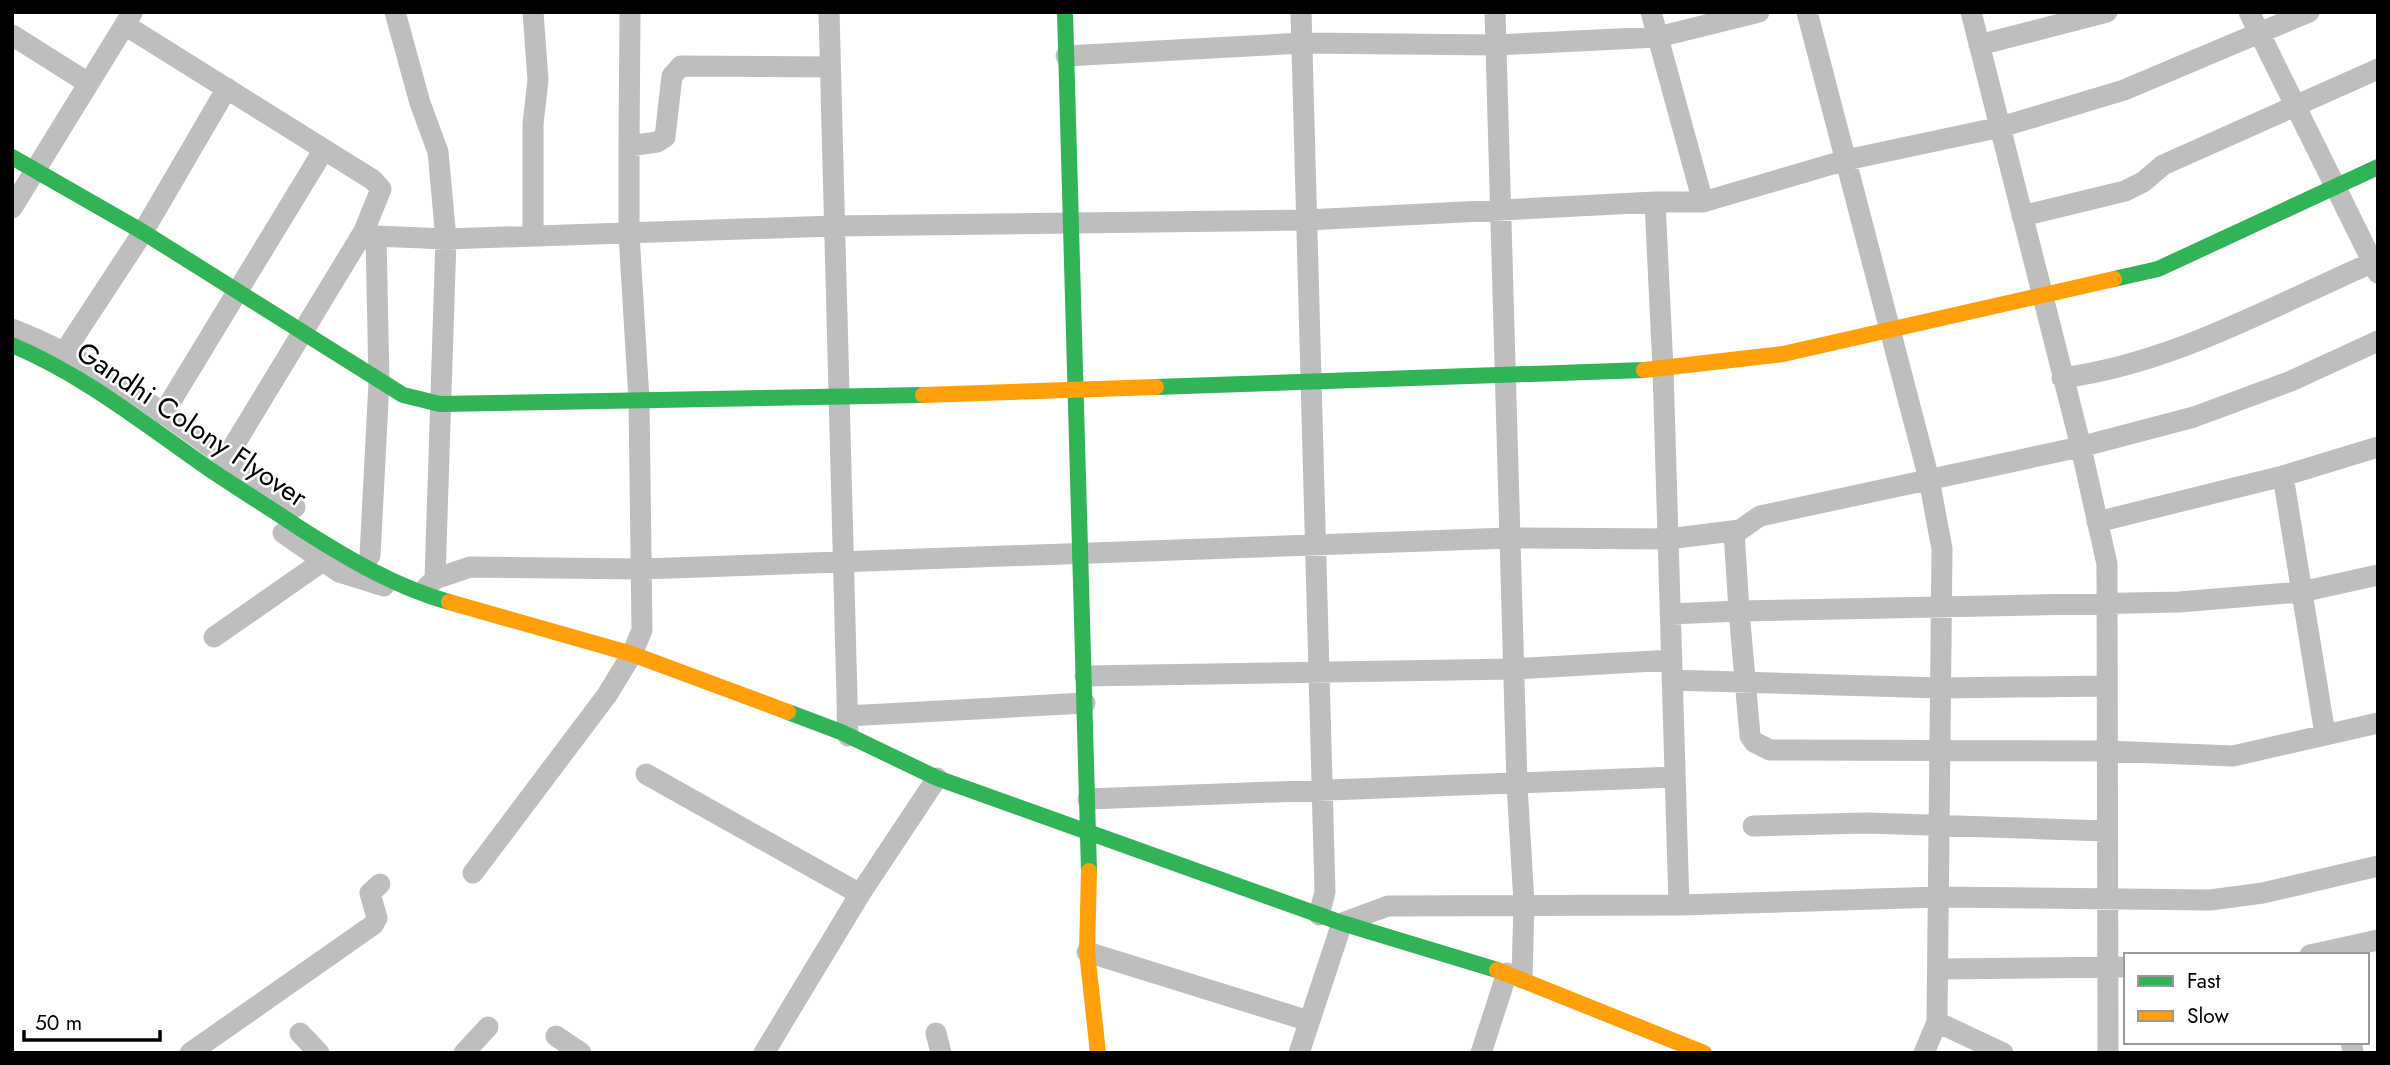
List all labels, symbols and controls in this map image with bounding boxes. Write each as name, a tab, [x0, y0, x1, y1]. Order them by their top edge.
street label: Gandhi Colony Flyover	[68, 332, 316, 517]
legend	[2124, 953, 2369, 1044]
text: Fast	[2187, 966, 2220, 996]
scale bar	[24, 998, 161, 1042]
text: Slow	[2187, 1001, 2229, 1031]
text: 50 m	[35, 1008, 82, 1038]

